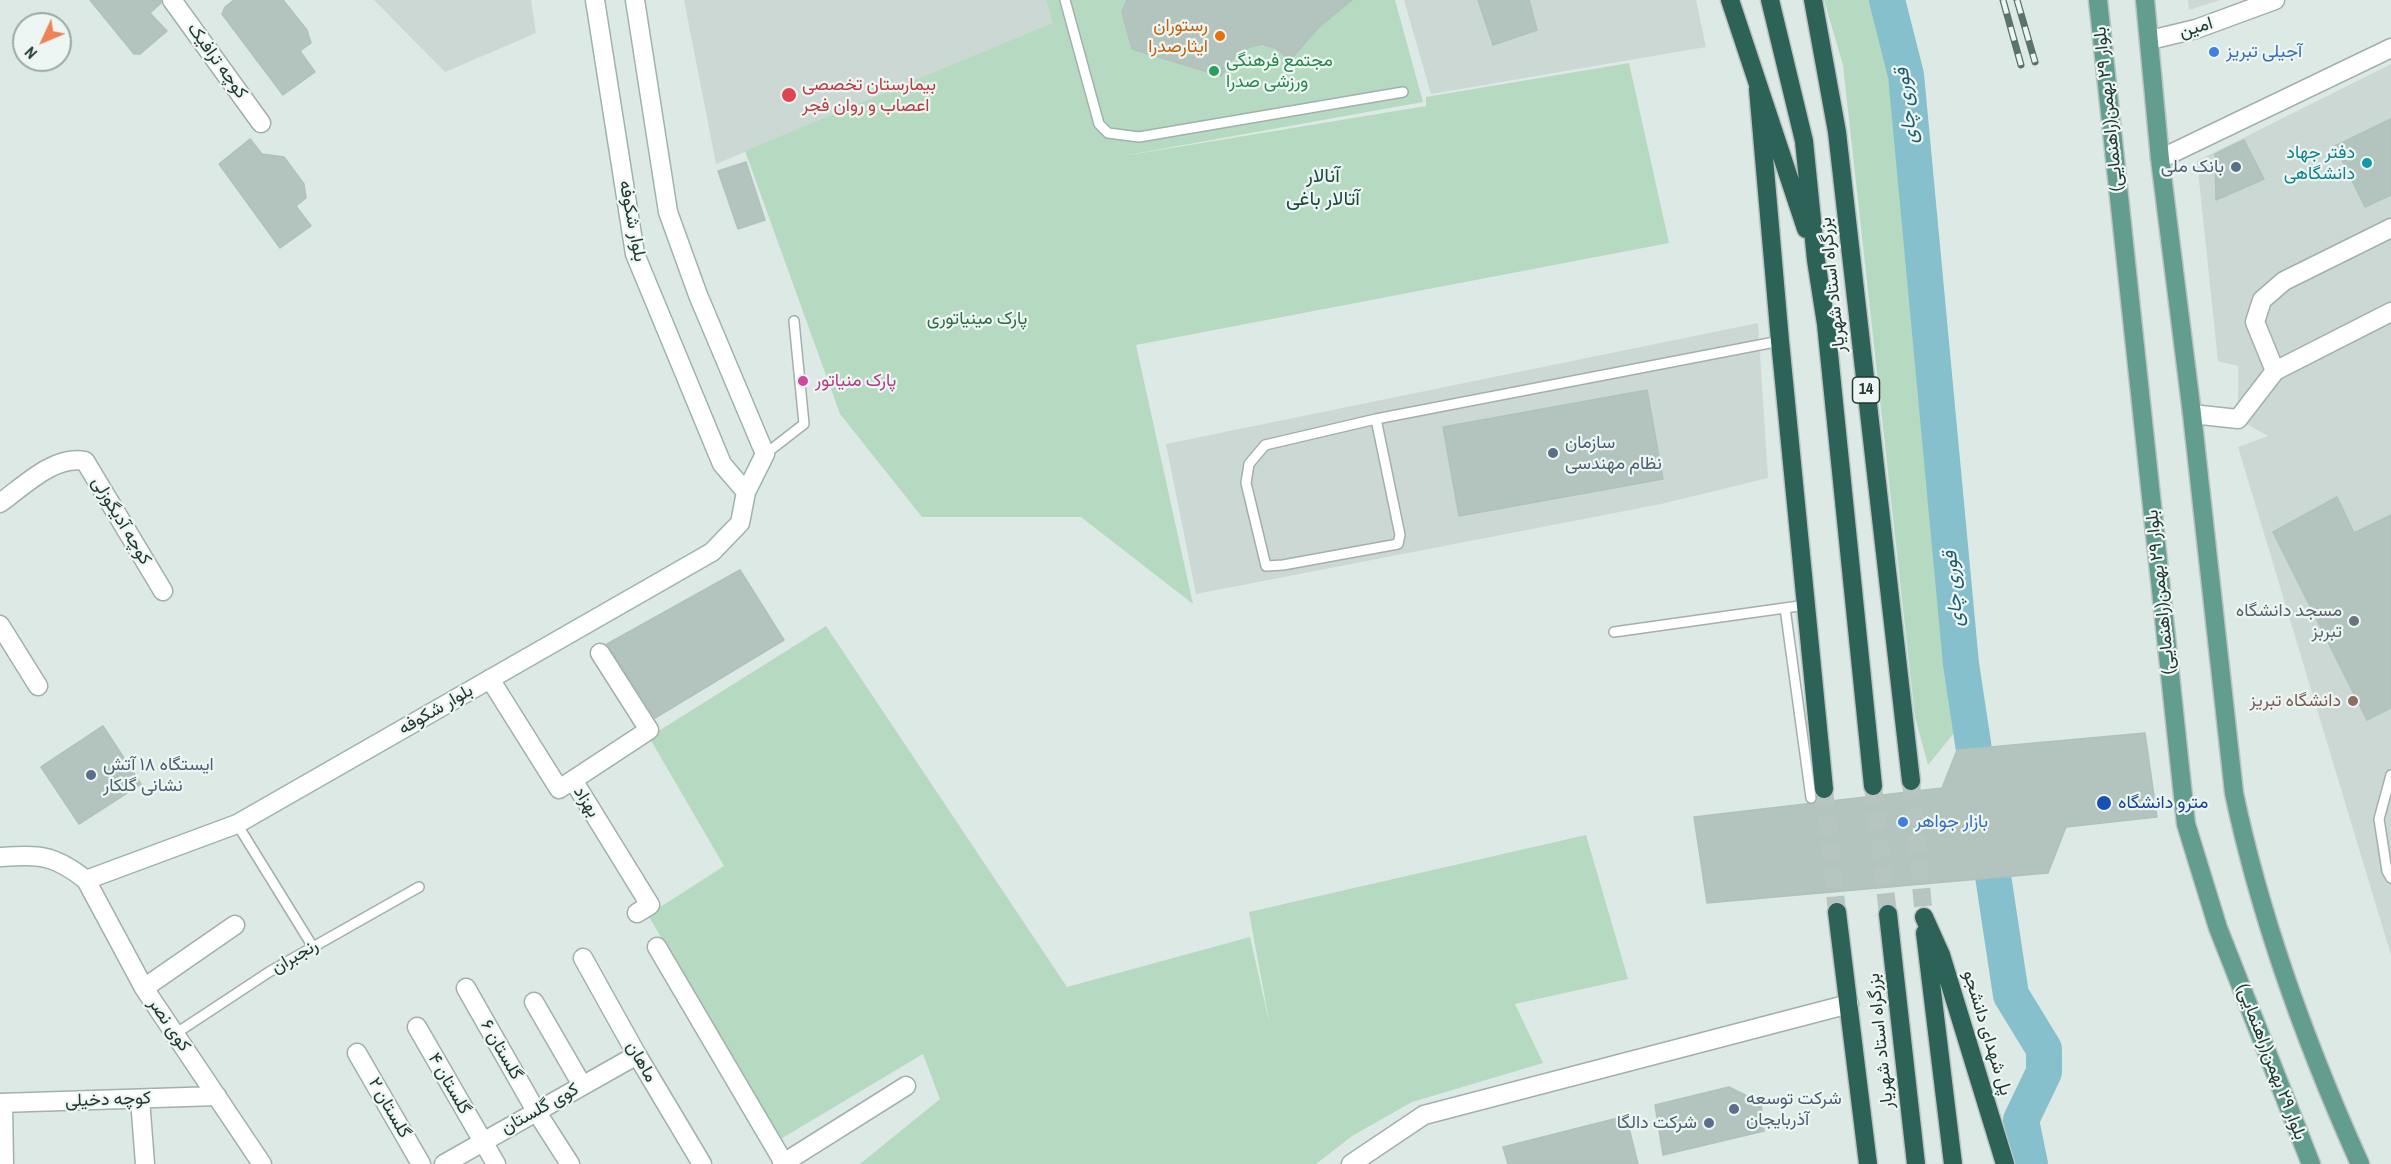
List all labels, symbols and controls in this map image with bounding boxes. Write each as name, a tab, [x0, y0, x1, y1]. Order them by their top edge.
north arrow	[12, 12, 72, 72]
street label: امین	[2177, 13, 2215, 43]
place label: رستوران ایثارصدرا	[1148, 15, 1208, 57]
street label: کوچه ترافیک	[182, 19, 252, 103]
street label: بلوار ٢٩ بهمن(راهنمایی)	[2090, 26, 2128, 192]
marker: رستوران ایثارصدرا	[1213, 29, 1227, 43]
place label: آجیلی تبریز	[2226, 41, 2302, 63]
text: N	[19, 42, 42, 64]
marker: آجیلی تبریز	[2207, 45, 2221, 59]
place label: مجتمع فرهنگی ورزشی صدرا	[1226, 50, 1333, 92]
marker: مجتمع فرهنگی ورزشی صدرا	[1207, 64, 1221, 78]
water label: قوری چای	[1890, 67, 1924, 145]
place label: بیمارستان تخصصی اعصاب و روان فجر	[802, 74, 936, 116]
marker: بیمارستان تخصصی اعصاب و روان فجر	[780, 86, 798, 104]
place label: دفتر جهاد دانشگاهی	[2284, 142, 2355, 184]
place label: بانک ملی	[2161, 156, 2224, 178]
marker: دفتر جهاد دانشگاهی	[2360, 156, 2374, 170]
marker: بانک ملی	[2229, 160, 2243, 174]
district label: آنالار آتالار باغی	[1286, 165, 1360, 212]
street label: بلوار شکوفه	[614, 178, 650, 264]
street label: بزرگراه استاد شهریار	[1815, 216, 1851, 354]
park label: پارک مینیاتوری	[927, 308, 1027, 330]
place label: پارک منیاتور	[815, 370, 896, 392]
marker: پارک منیاتور	[796, 374, 810, 388]
road number: 14	[1852, 377, 1880, 403]
place label: سازمان نظام مهندسی	[1565, 432, 1662, 474]
marker: سازمان نظام مهندسی	[1546, 446, 1560, 460]
street label: کوچه آدیگوزلی	[86, 473, 156, 569]
street label: بلوار ٢٩ بهمن(راهنمایی)	[2142, 509, 2180, 675]
water label: قوری چای	[1939, 550, 1969, 628]
place label: مسجد دانشگاه تبربز	[2236, 600, 2342, 642]
marker: مسجد دانشگاه تبربز	[2347, 614, 2361, 628]
street label: بلوار شکوفه	[395, 680, 477, 740]
place label: دانشگاه تبریز	[2250, 690, 2341, 712]
marker: دانشگاه تبریز	[2346, 694, 2360, 708]
place label: ایستگاه ۱۸ آتش نشانی گلکار	[103, 754, 214, 796]
marker: ایستگاه ۱۸ آتش نشانی گلکار	[84, 768, 98, 782]
street label: بهزاد	[568, 782, 604, 822]
place label: مترو دانشگاه	[2118, 792, 2208, 814]
marker: مترو دانشگاه	[2095, 794, 2113, 812]
place label: بازار جواهر	[1915, 811, 1988, 833]
marker: بازار جواهر	[1896, 815, 1910, 829]
street label: رنجبران	[268, 935, 322, 979]
street label: پل شهدای دانشجو	[1958, 968, 2016, 1098]
street label: بزرگراه استاد شهریار	[1863, 972, 1899, 1110]
street label: بلوار ٢٩ بهمن(راهنمایی)	[2231, 981, 2311, 1143]
street label: کوی نصر	[143, 994, 195, 1056]
street label: گلستان ۶	[475, 1016, 527, 1084]
street label: ماهان	[621, 1038, 661, 1086]
street label: گلستان ۴	[423, 1050, 475, 1118]
street label: گلستان ۲	[363, 1074, 415, 1142]
street label: کوی گلستان	[497, 1079, 583, 1139]
street label: کوچه دخیلی	[65, 1088, 151, 1112]
place label: شرکت توسعه آذربایجان	[1746, 1088, 1842, 1130]
marker: شرکت توسعه آذربایجان	[1727, 1102, 1741, 1116]
place label: شرکت دالگا	[1617, 1112, 1697, 1134]
marker: شرکت دالگا	[1702, 1116, 1716, 1130]

